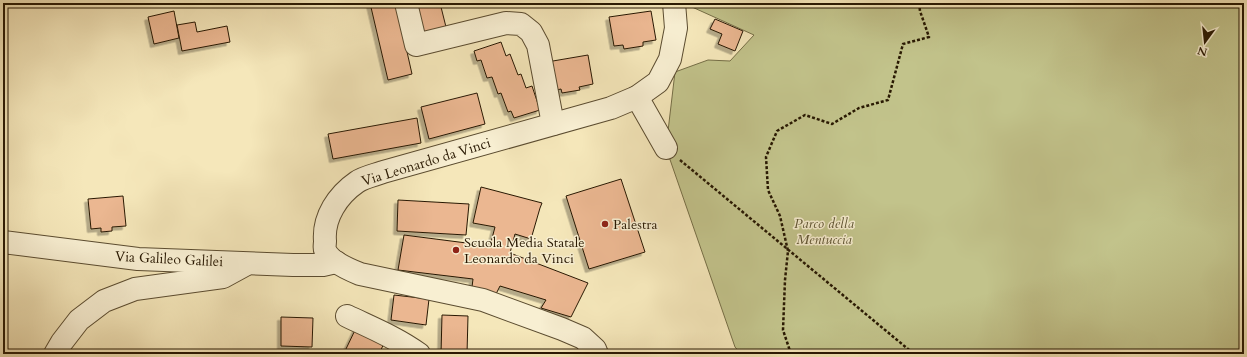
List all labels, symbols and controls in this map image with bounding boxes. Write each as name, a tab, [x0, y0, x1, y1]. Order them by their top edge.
north arrow	[1185, 22, 1225, 62]
text: N	[1196, 43, 1209, 60]
street label: Via Leonardo da Vinci	[359, 133, 493, 191]
park label: Parco della Mentuccia	[794, 214, 854, 249]
place label: Palestra	[613, 215, 658, 234]
marker: Palestra	[600, 219, 610, 229]
place label: Scuola Media Statale Leonardo da Vinci	[464, 233, 585, 268]
marker: Scuola Media Statale Leonardo da Vinci	[451, 245, 461, 255]
street label: Via Galileo Galilei	[114, 247, 224, 271]

